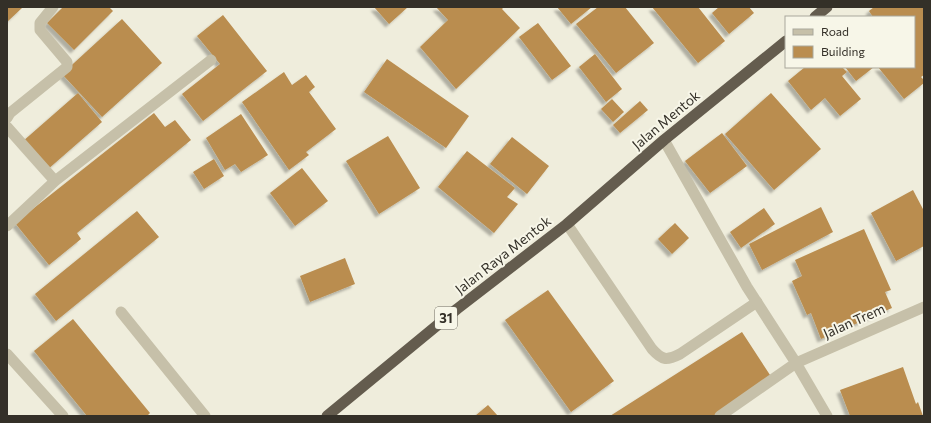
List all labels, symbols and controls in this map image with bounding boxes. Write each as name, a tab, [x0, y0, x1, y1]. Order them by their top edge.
legend	[785, 16, 915, 68]
text: Road	[821, 24, 849, 38]
text: Building	[821, 44, 865, 58]
street label: Jalan Mentok	[628, 86, 703, 153]
street label: Jalan Raya Mentok	[451, 212, 554, 297]
street label: Jalan Trem	[820, 299, 887, 342]
road number: 31	[435, 307, 457, 329]

